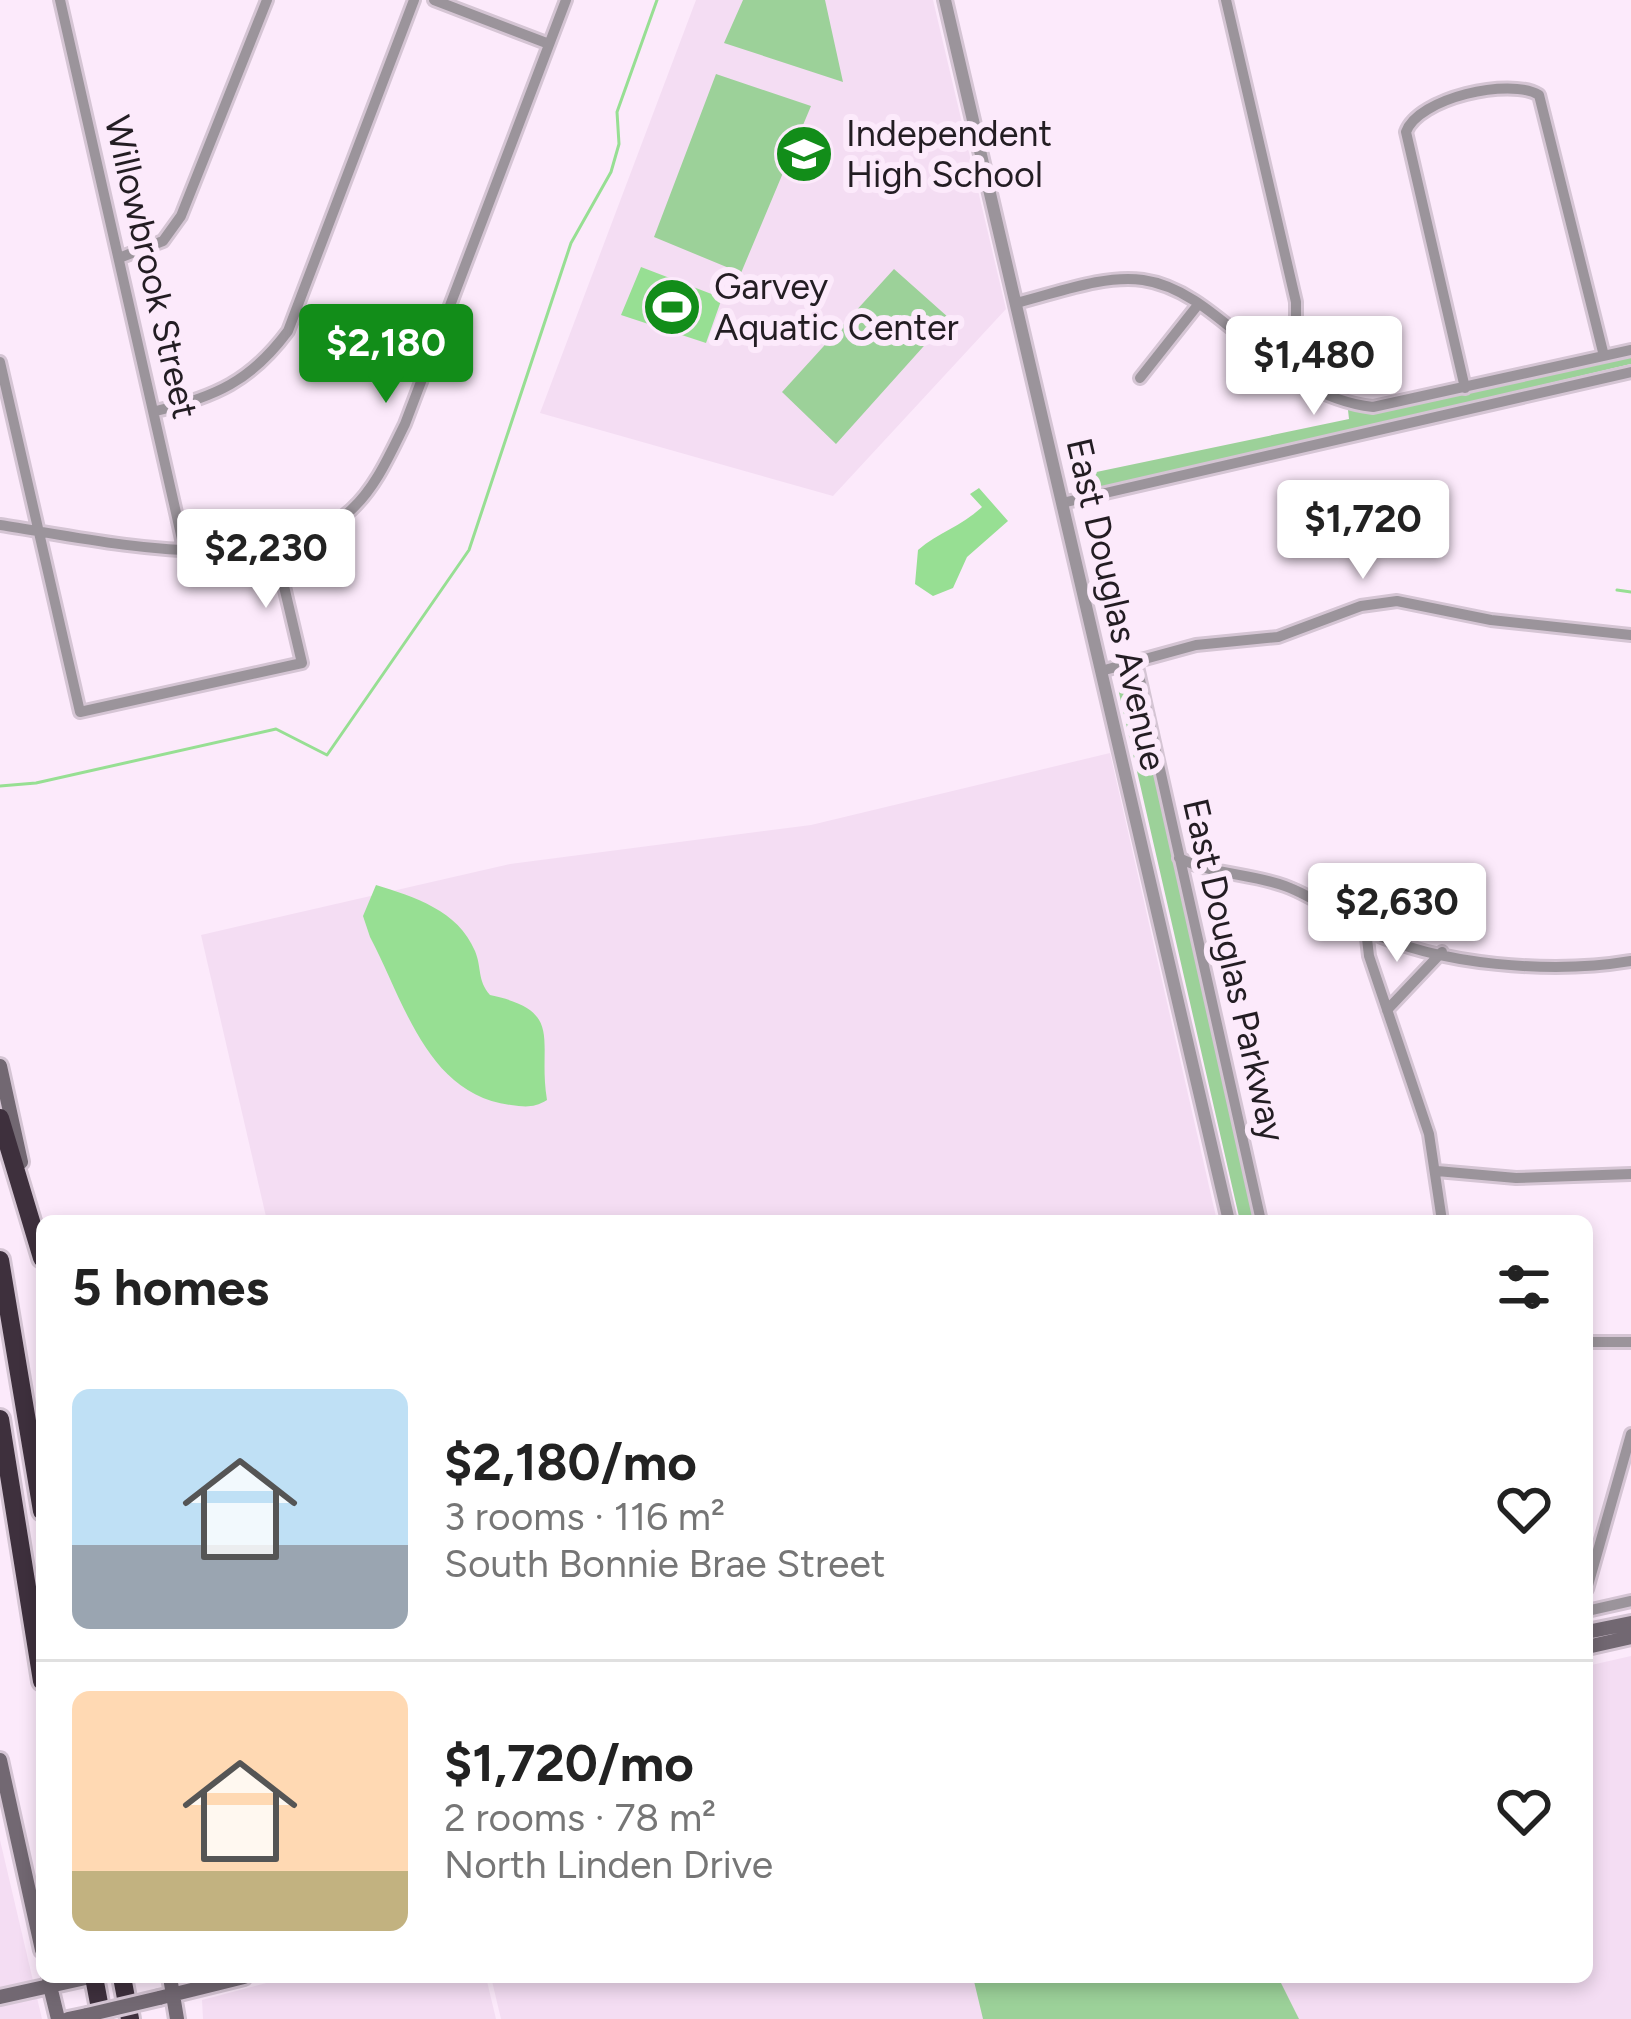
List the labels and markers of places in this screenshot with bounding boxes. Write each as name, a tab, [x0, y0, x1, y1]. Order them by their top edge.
place label: Independent High School	[846, 112, 1052, 196]
school or university icon: Independent High School	[773, 123, 835, 185]
place label: Garvey Aquatic Center	[714, 265, 959, 349]
sports icon: Garvey Aquatic Center	[641, 276, 703, 338]
pin: $2,180	[288, 304, 484, 406]
pin: $1,480	[1216, 316, 1412, 418]
pin: $1,720	[1265, 480, 1461, 582]
pin: $2,230	[168, 509, 364, 611]
pin: $2,630	[1299, 863, 1495, 965]

